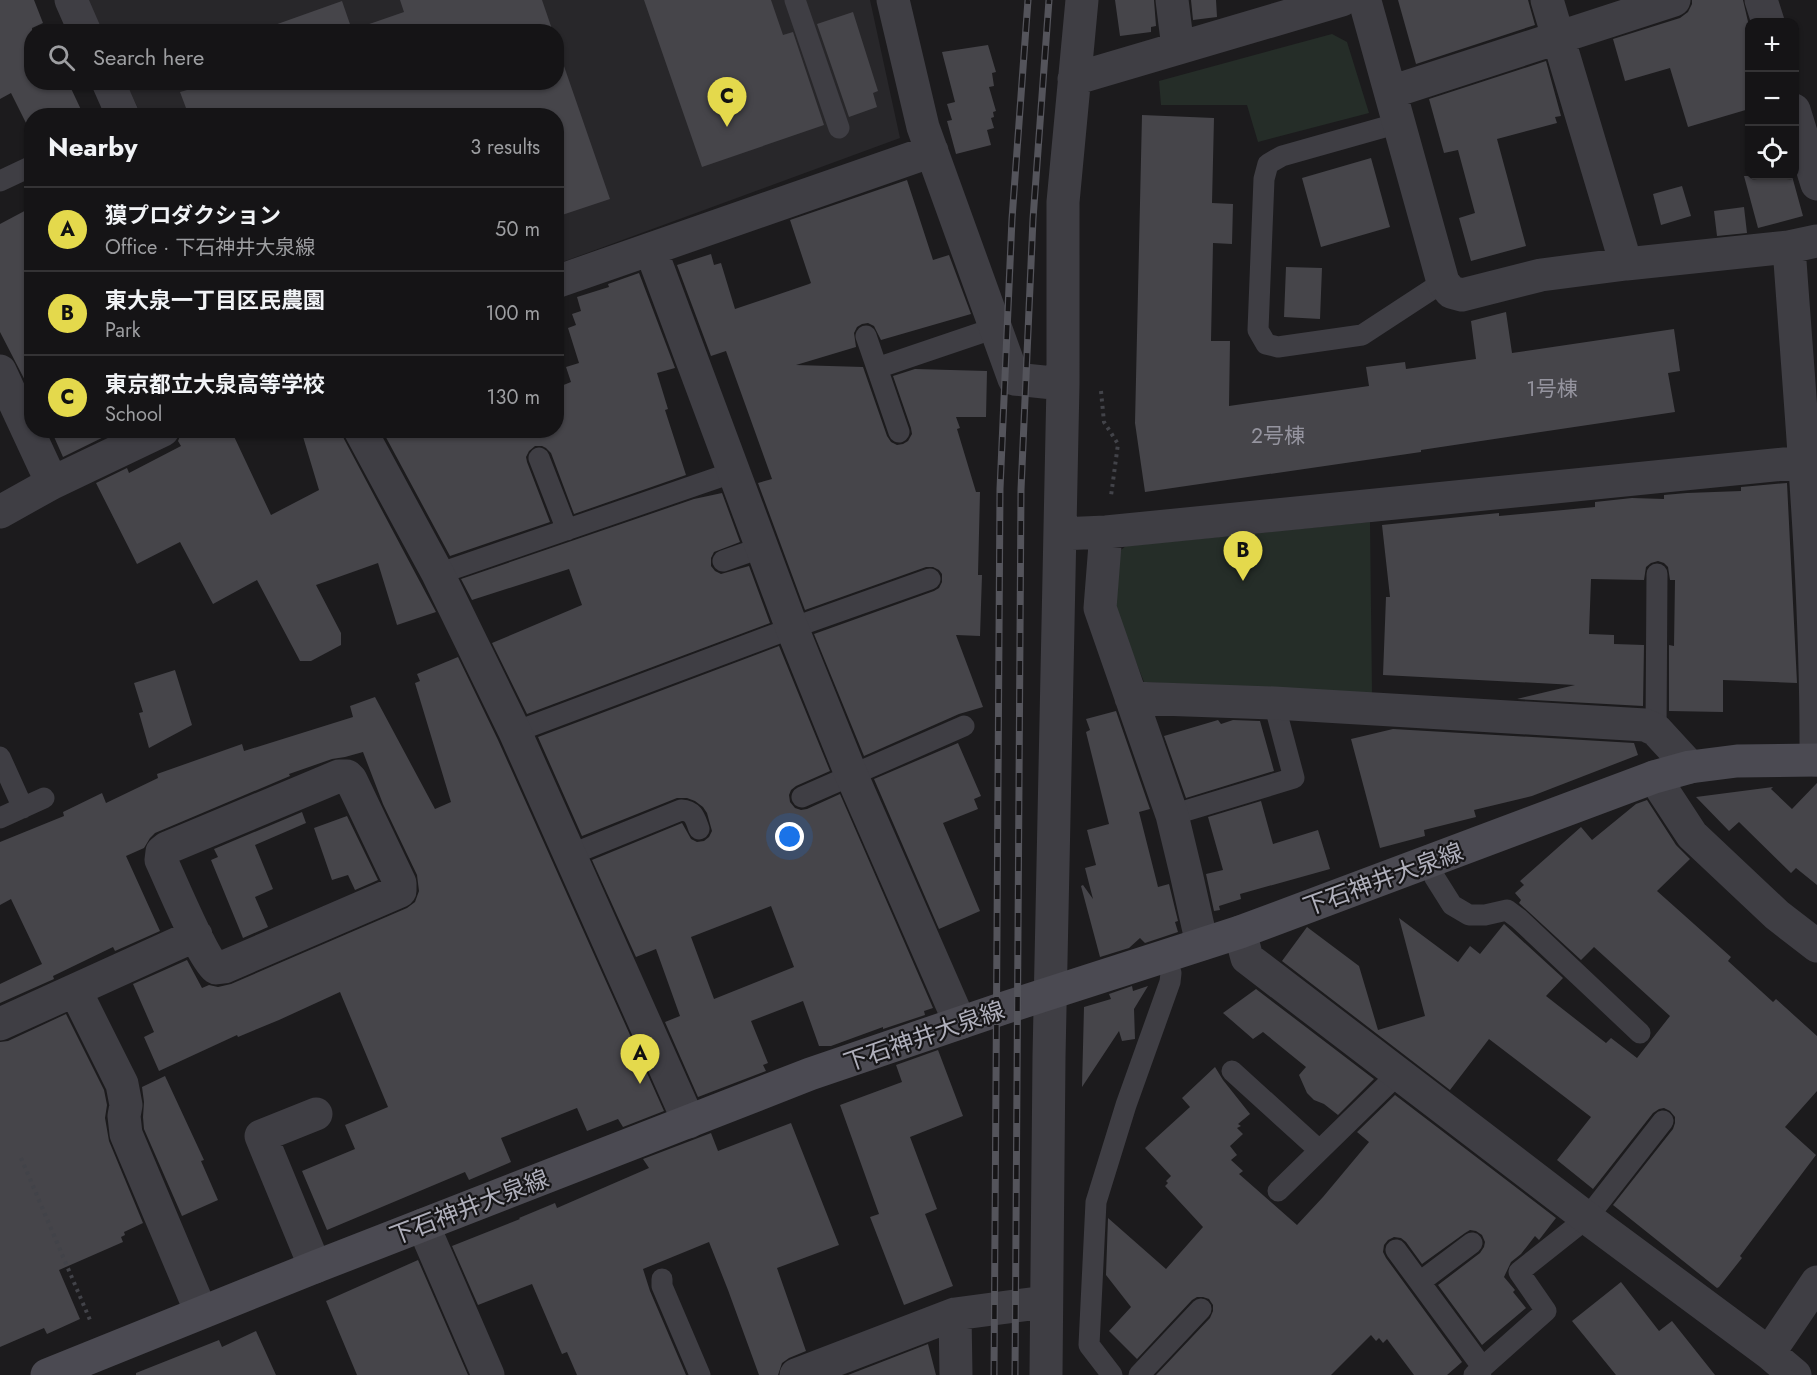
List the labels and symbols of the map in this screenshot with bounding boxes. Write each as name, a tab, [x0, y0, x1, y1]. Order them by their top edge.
pin: C	[708, 78, 746, 127]
house number: 1号棟	[1526, 374, 1578, 404]
house number: 2号棟	[1251, 421, 1305, 451]
pin: B	[1224, 532, 1262, 581]
your location	[775, 822, 804, 851]
street label: 下石神井大泉線	[1298, 834, 1468, 924]
street label: 下石神井大泉線	[839, 992, 1009, 1080]
pin: A	[620, 1034, 660, 1084]
street label: 下石神井大泉線	[384, 1161, 554, 1253]

